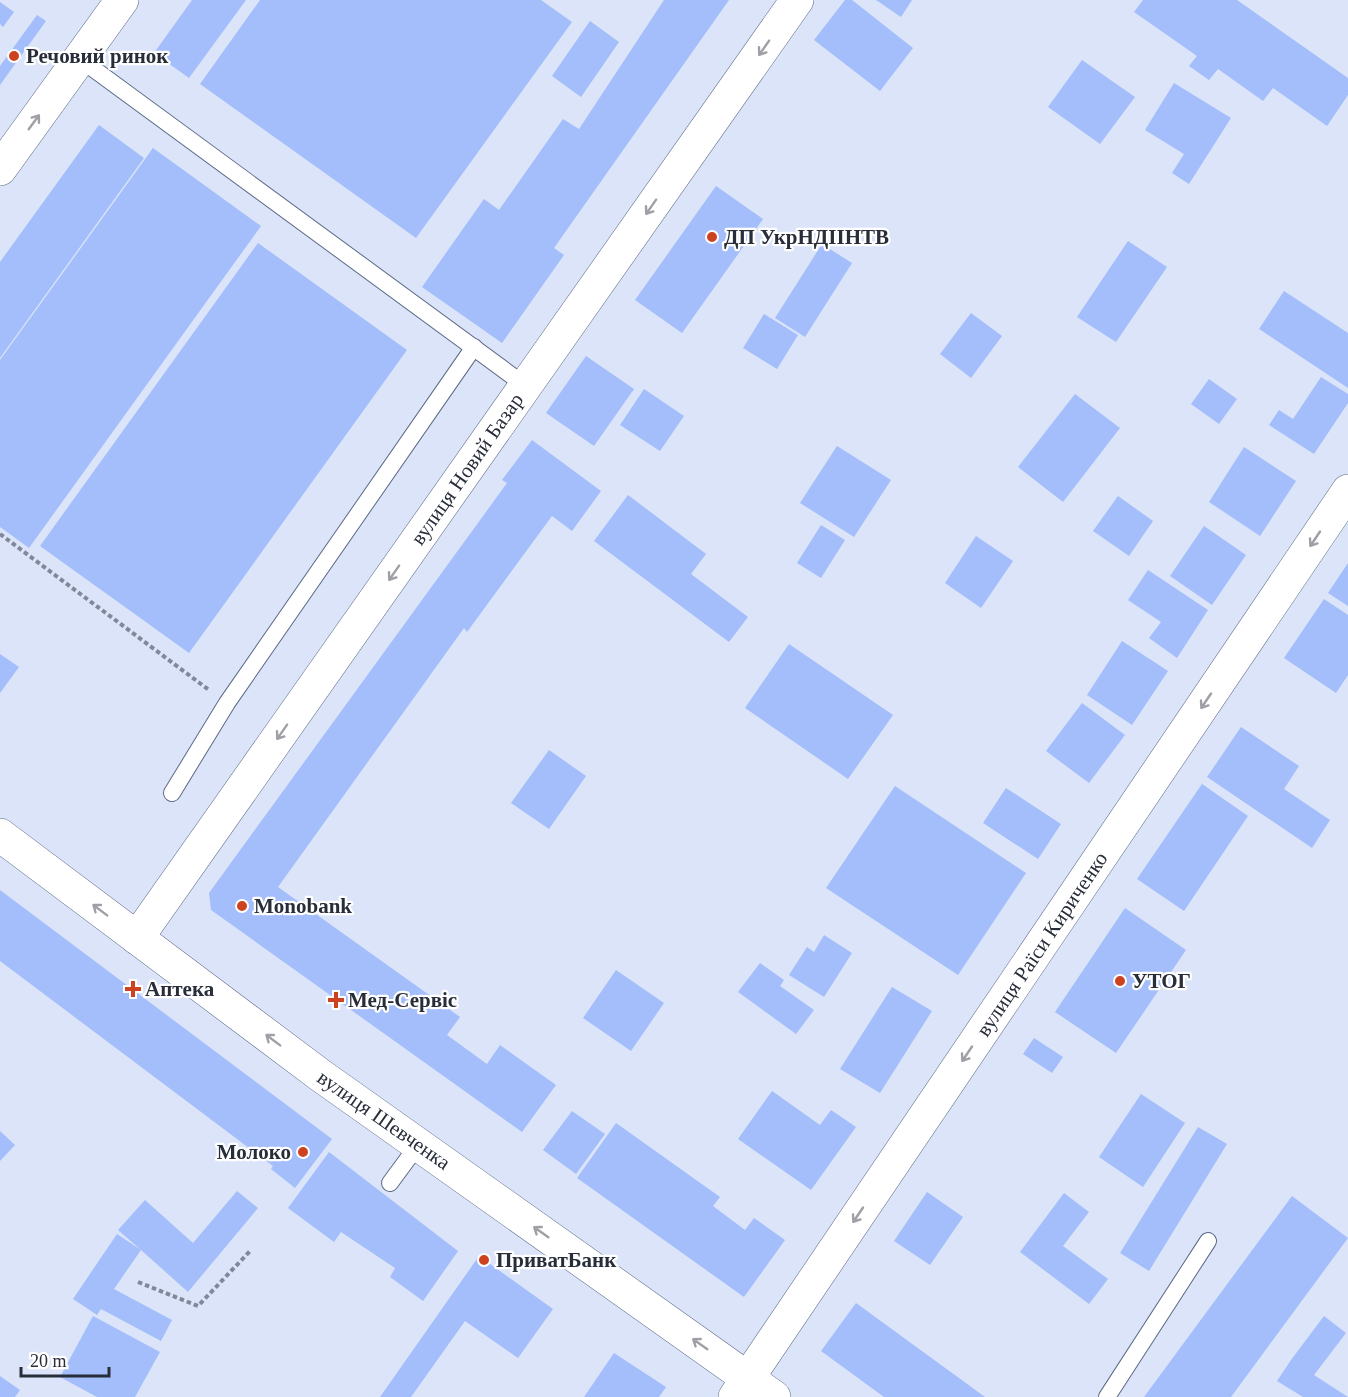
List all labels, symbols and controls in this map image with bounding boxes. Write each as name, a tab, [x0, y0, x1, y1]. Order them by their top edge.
one-way arrow	[758, 39, 770, 55]
place label: Речовий ринок	[26, 44, 169, 68]
marker: Речовий ринок	[7, 49, 21, 63]
one-way arrow	[28, 114, 40, 130]
one-way arrow	[645, 199, 657, 215]
place label: ДП УкрНДІІНТВ	[724, 225, 889, 249]
marker: ДП УкрНДІІНТВ	[705, 230, 719, 244]
street label: вулиця Новий Базар	[406, 389, 528, 549]
one-way arrow	[1309, 531, 1321, 547]
one-way arrow	[388, 564, 400, 581]
one-way arrow	[1200, 692, 1212, 709]
one-way arrow	[276, 724, 288, 740]
street label: вулиця Раїси Кириченко	[971, 847, 1113, 1041]
place label: Monobank	[254, 894, 352, 918]
marker: Monobank	[235, 899, 249, 913]
one-way arrow	[93, 904, 109, 917]
place label: УТОГ	[1132, 969, 1191, 993]
marker: УТОГ	[1113, 974, 1127, 988]
place label: Аптека	[145, 977, 215, 1001]
marker: Аптека	[126, 982, 140, 996]
place label: Мед-Сервіс	[348, 988, 457, 1012]
marker: Мед-Сервіс	[329, 993, 343, 1007]
one-way arrow	[266, 1034, 282, 1046]
one-way arrow	[961, 1045, 973, 1061]
street label: вулиця Шевченка	[313, 1065, 456, 1175]
place label: Молоко	[217, 1140, 291, 1164]
marker: Молоко	[296, 1145, 310, 1159]
one-way arrow	[852, 1207, 864, 1223]
one-way arrow	[534, 1226, 550, 1238]
place label: ПриватБанк	[496, 1248, 617, 1272]
marker: ПриватБанк	[477, 1253, 491, 1267]
one-way arrow	[693, 1338, 709, 1350]
scale bar	[21, 1340, 110, 1378]
text: 20 m	[30, 1351, 67, 1371]

